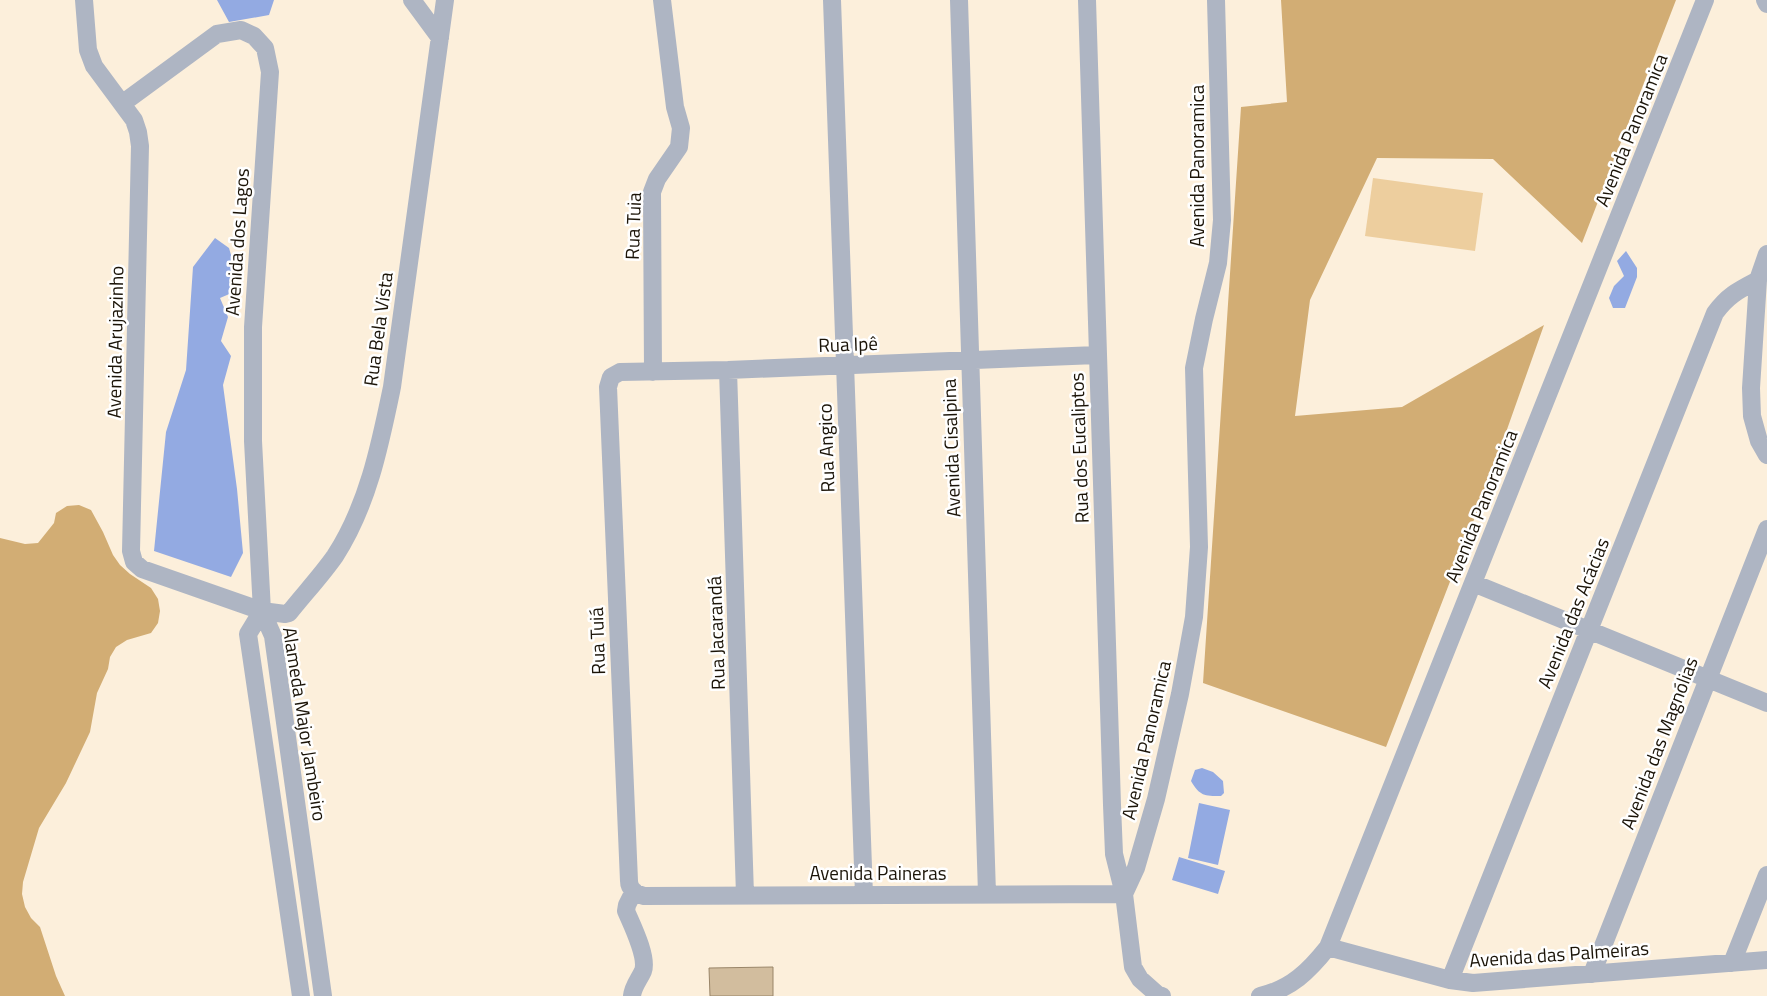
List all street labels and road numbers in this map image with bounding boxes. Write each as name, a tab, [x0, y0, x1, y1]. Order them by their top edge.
street label: Avenida Panoramica	[1587, 49, 1675, 211]
street label: Avenida Panoramica	[1182, 84, 1211, 247]
street label: Avenida dos Lagos	[217, 167, 256, 317]
street label: Rua Tuia	[617, 191, 648, 260]
street label: Avenida Arujazinho	[99, 265, 130, 419]
street label: Rua Bela Vista	[355, 269, 400, 388]
street label: Rua Ipê	[818, 328, 878, 359]
street label: Rua dos Eucaliptos	[1061, 372, 1096, 524]
street label: Avenida Cisalpina	[934, 378, 967, 518]
street label: Rua Angico	[809, 403, 842, 493]
street label: Avenida Panoramica	[1437, 425, 1525, 587]
street label: Avenida das Acácias	[1529, 533, 1616, 692]
street label: Rua Jacarandá	[699, 575, 732, 691]
street label: Rua Tuiá	[581, 606, 612, 675]
street label: Alameda Major Jambeiro	[276, 625, 335, 823]
street label: Avenida das Magnólias	[1612, 652, 1705, 833]
street label: Avenida Panoramica	[1113, 657, 1178, 822]
street label: Avenida Paineras	[809, 858, 947, 887]
street label: Avenida das Palmeiras	[1468, 933, 1650, 974]

